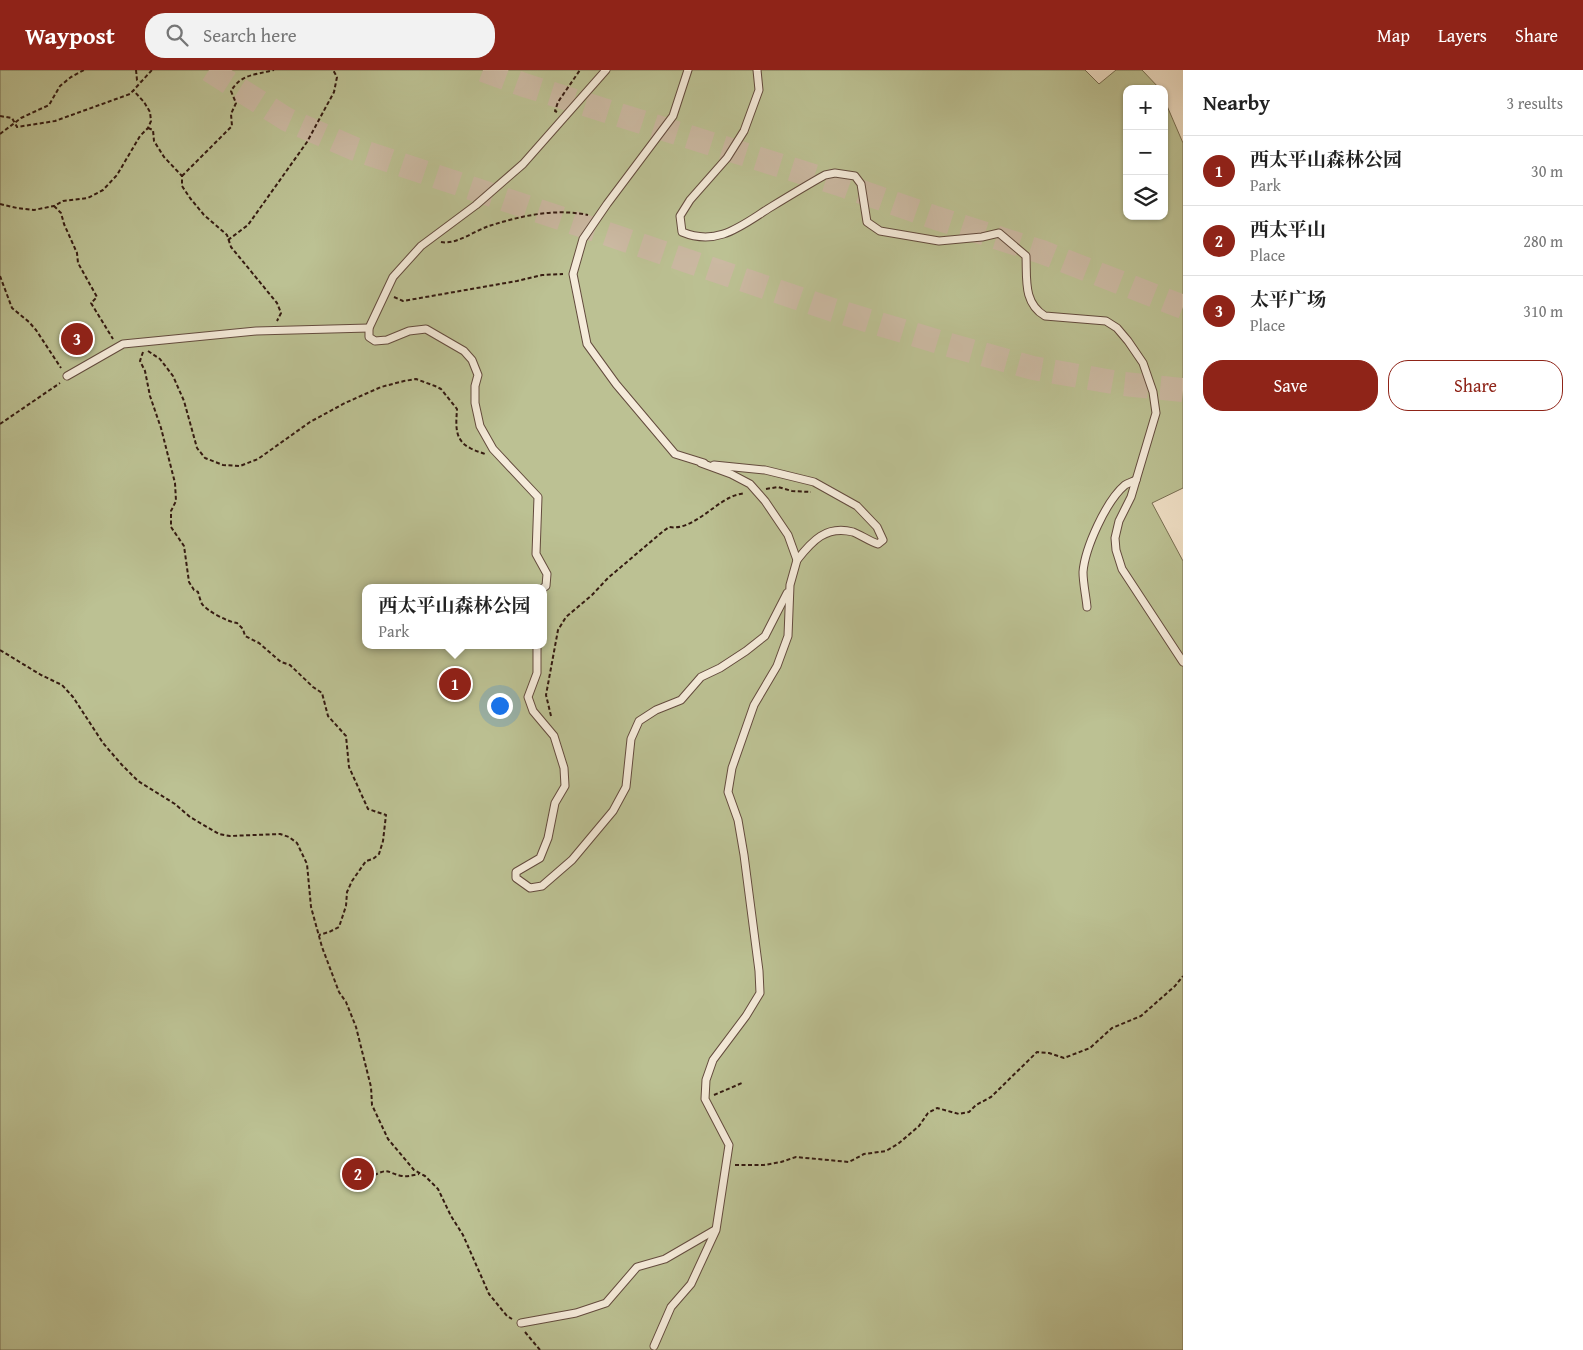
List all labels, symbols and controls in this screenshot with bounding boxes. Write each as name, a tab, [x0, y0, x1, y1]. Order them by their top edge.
search box	[145, 13, 495, 58]
text: Waypost	[25, 18, 115, 53]
icon: search	[163, 21, 191, 49]
text: Search here	[203, 21, 297, 49]
text: Map	[1377, 22, 1410, 49]
text: Layers	[1438, 22, 1487, 49]
text: Share	[1515, 22, 1558, 49]
map controls	[1123, 85, 1168, 220]
button: +	[1123, 85, 1168, 130]
text: Nearby	[1203, 87, 1270, 118]
text: 3 results	[1506, 91, 1563, 115]
button: −	[1123, 130, 1168, 175]
text: 西太平山森林公园	[1250, 145, 1402, 173]
text: 1	[1215, 159, 1223, 183]
text: 30 m	[1531, 159, 1563, 183]
text: Park	[1250, 173, 1281, 197]
button: layers	[1123, 175, 1168, 220]
text: 西太平山	[1250, 215, 1326, 243]
text: 2	[1215, 229, 1223, 253]
text: 280 m	[1523, 229, 1563, 253]
text: Place	[1250, 243, 1285, 267]
text: 太平广场	[1250, 285, 1326, 313]
text: 3	[1215, 299, 1223, 323]
text: 310 m	[1523, 299, 1563, 323]
text: Place	[1250, 313, 1285, 337]
pin: 3	[61, 320, 93, 358]
button: Save	[1203, 360, 1378, 411]
button: Share	[1388, 360, 1563, 411]
popup	[362, 584, 547, 649]
text: 西太平山森林公园	[378, 591, 531, 619]
text: Park	[378, 619, 409, 643]
pin: 1	[439, 665, 471, 703]
your location	[487, 693, 513, 719]
pin: 2	[342, 1155, 374, 1193]

